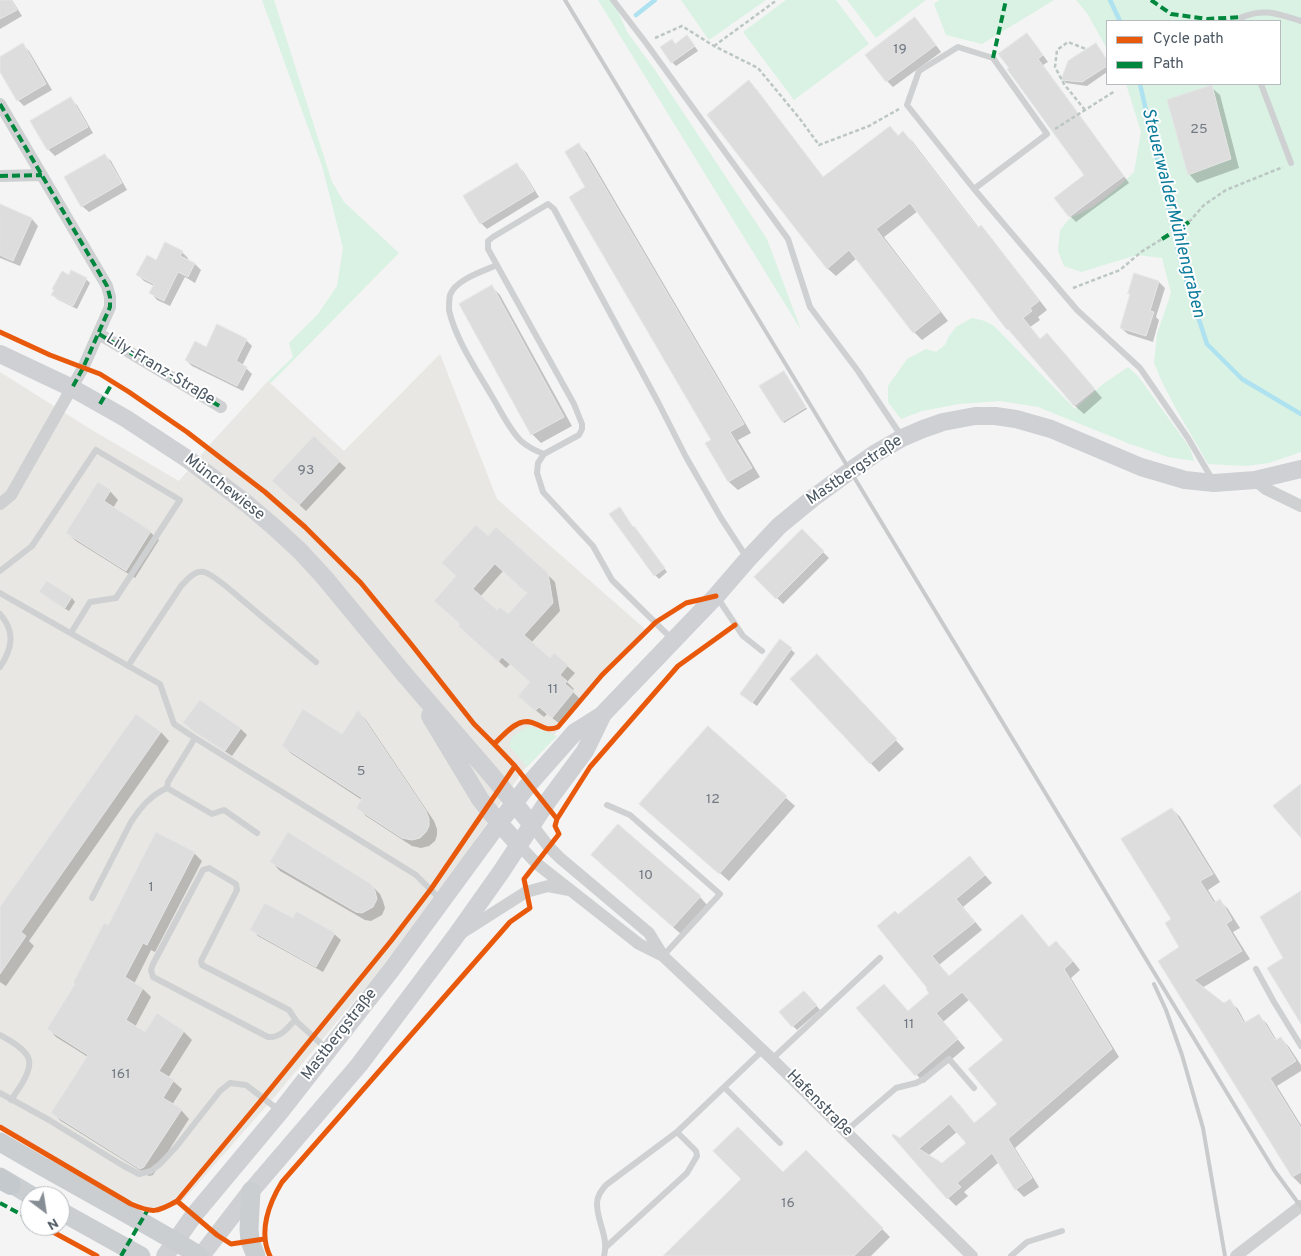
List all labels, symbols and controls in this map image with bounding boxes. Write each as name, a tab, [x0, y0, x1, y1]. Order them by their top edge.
legend	[1106, 20, 1281, 85]
text: Cycle path	[1153, 30, 1224, 49]
house number: 19	[893, 42, 907, 58]
text: Path	[1153, 55, 1184, 74]
water label: SteuerwalderMühlengraben	[1135, 106, 1209, 320]
house number: 25	[1190, 122, 1208, 138]
street label: Lily-Franz-Straße	[102, 330, 218, 410]
street label: Mastbergstraße	[804, 432, 906, 510]
street label: Münchewiese	[180, 451, 268, 525]
house number: 93	[298, 463, 314, 479]
house number: 11	[548, 682, 558, 698]
house number: 5	[357, 764, 365, 780]
house number: 12	[706, 792, 720, 808]
house number: 10	[639, 868, 653, 884]
house number: 1	[148, 880, 154, 896]
street label: Mastbergstraße	[298, 985, 382, 1085]
house number: 11	[904, 1017, 914, 1033]
house number: 161	[112, 1067, 130, 1083]
street label: Hafenstraße	[782, 1067, 856, 1141]
north arrow	[20, 1186, 70, 1236]
house number: 16	[781, 1196, 795, 1212]
text: N	[44, 1214, 61, 1233]

